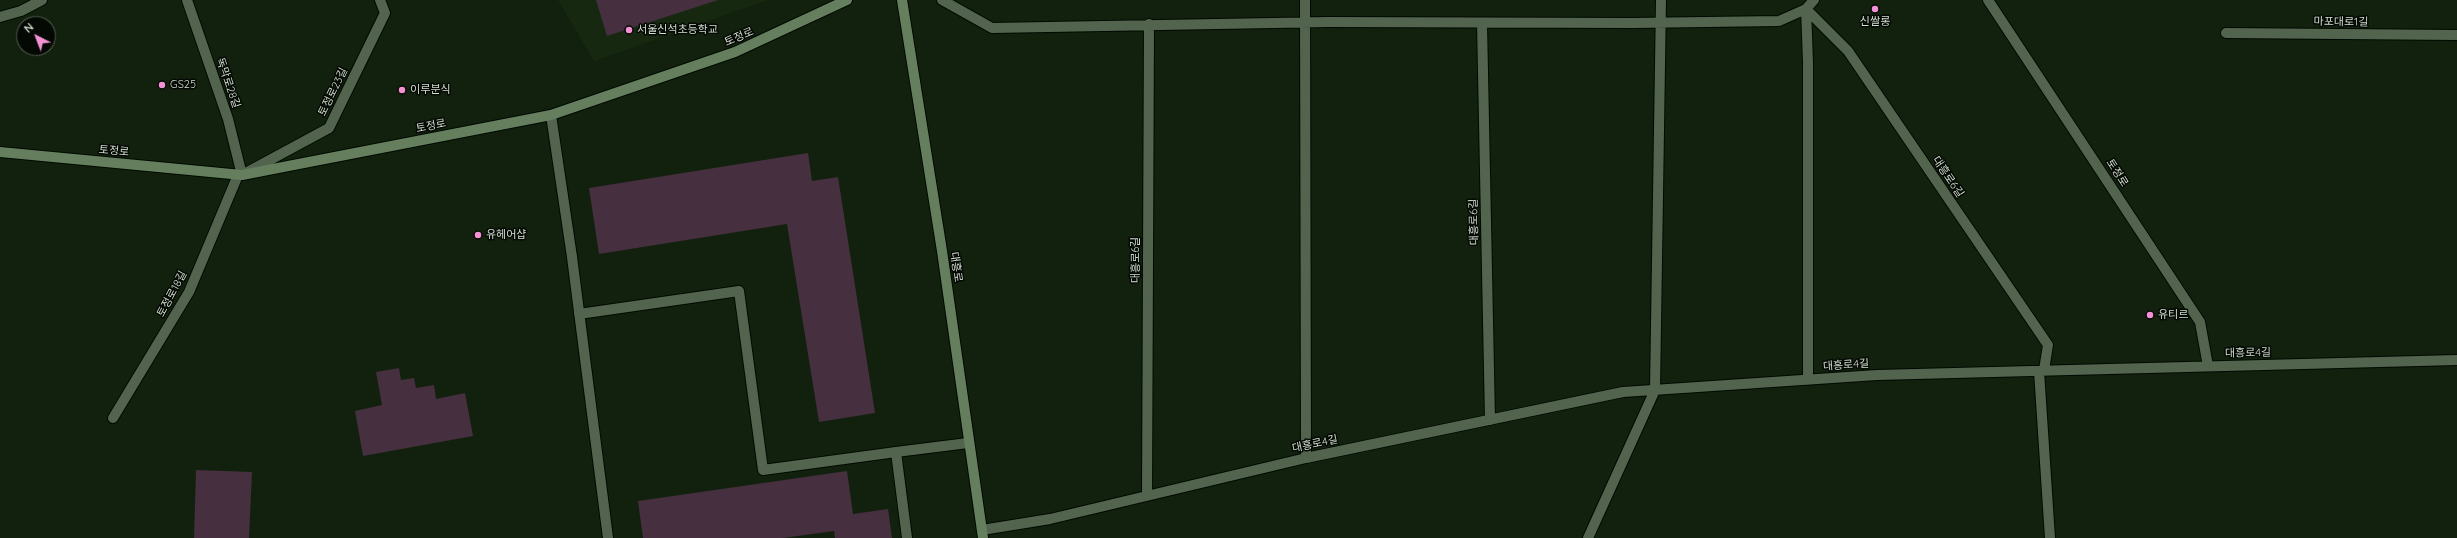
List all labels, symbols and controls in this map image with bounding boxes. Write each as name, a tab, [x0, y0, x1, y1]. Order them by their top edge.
marker: 신쌀롱	[1870, 4, 1880, 14]
place label: 신쌀롱	[1860, 15, 1890, 29]
street label: 마포대로1길	[2314, 15, 2368, 29]
north arrow	[16, 16, 56, 56]
text: N	[21, 20, 36, 36]
place label: 서울신석초등학교	[637, 23, 718, 37]
marker: 서울신석초등학교	[624, 25, 634, 35]
street label: 토정로	[722, 25, 756, 49]
street label: 독막로28길	[213, 56, 243, 110]
street label: 토정로23길	[316, 66, 350, 118]
place label: GS25	[170, 78, 196, 92]
marker: GS25	[157, 80, 167, 90]
place label: 이루분식	[410, 83, 450, 97]
marker: 이루분식	[397, 85, 407, 95]
street label: 토정로	[415, 117, 447, 135]
street label: 토정로	[98, 143, 130, 159]
street label: 대흥로6길	[1930, 154, 1966, 200]
street label: 토정로	[2103, 157, 2131, 189]
street label: 대흥로6길	[1467, 199, 1481, 245]
place label: 유헤어샵	[486, 228, 526, 242]
marker: 유헤어샵	[473, 230, 483, 240]
street label: 대흥로6길	[1129, 237, 1143, 283]
street label: 대흥로	[947, 251, 965, 283]
street label: 토정로18길	[154, 269, 190, 319]
place label: 유티르	[2158, 308, 2188, 322]
marker: 유티르	[2145, 310, 2155, 320]
street label: 대흥로4길	[2225, 346, 2271, 360]
street label: 대흥로4길	[1822, 357, 1870, 373]
street label: 대흥로4길	[1291, 433, 1339, 455]

